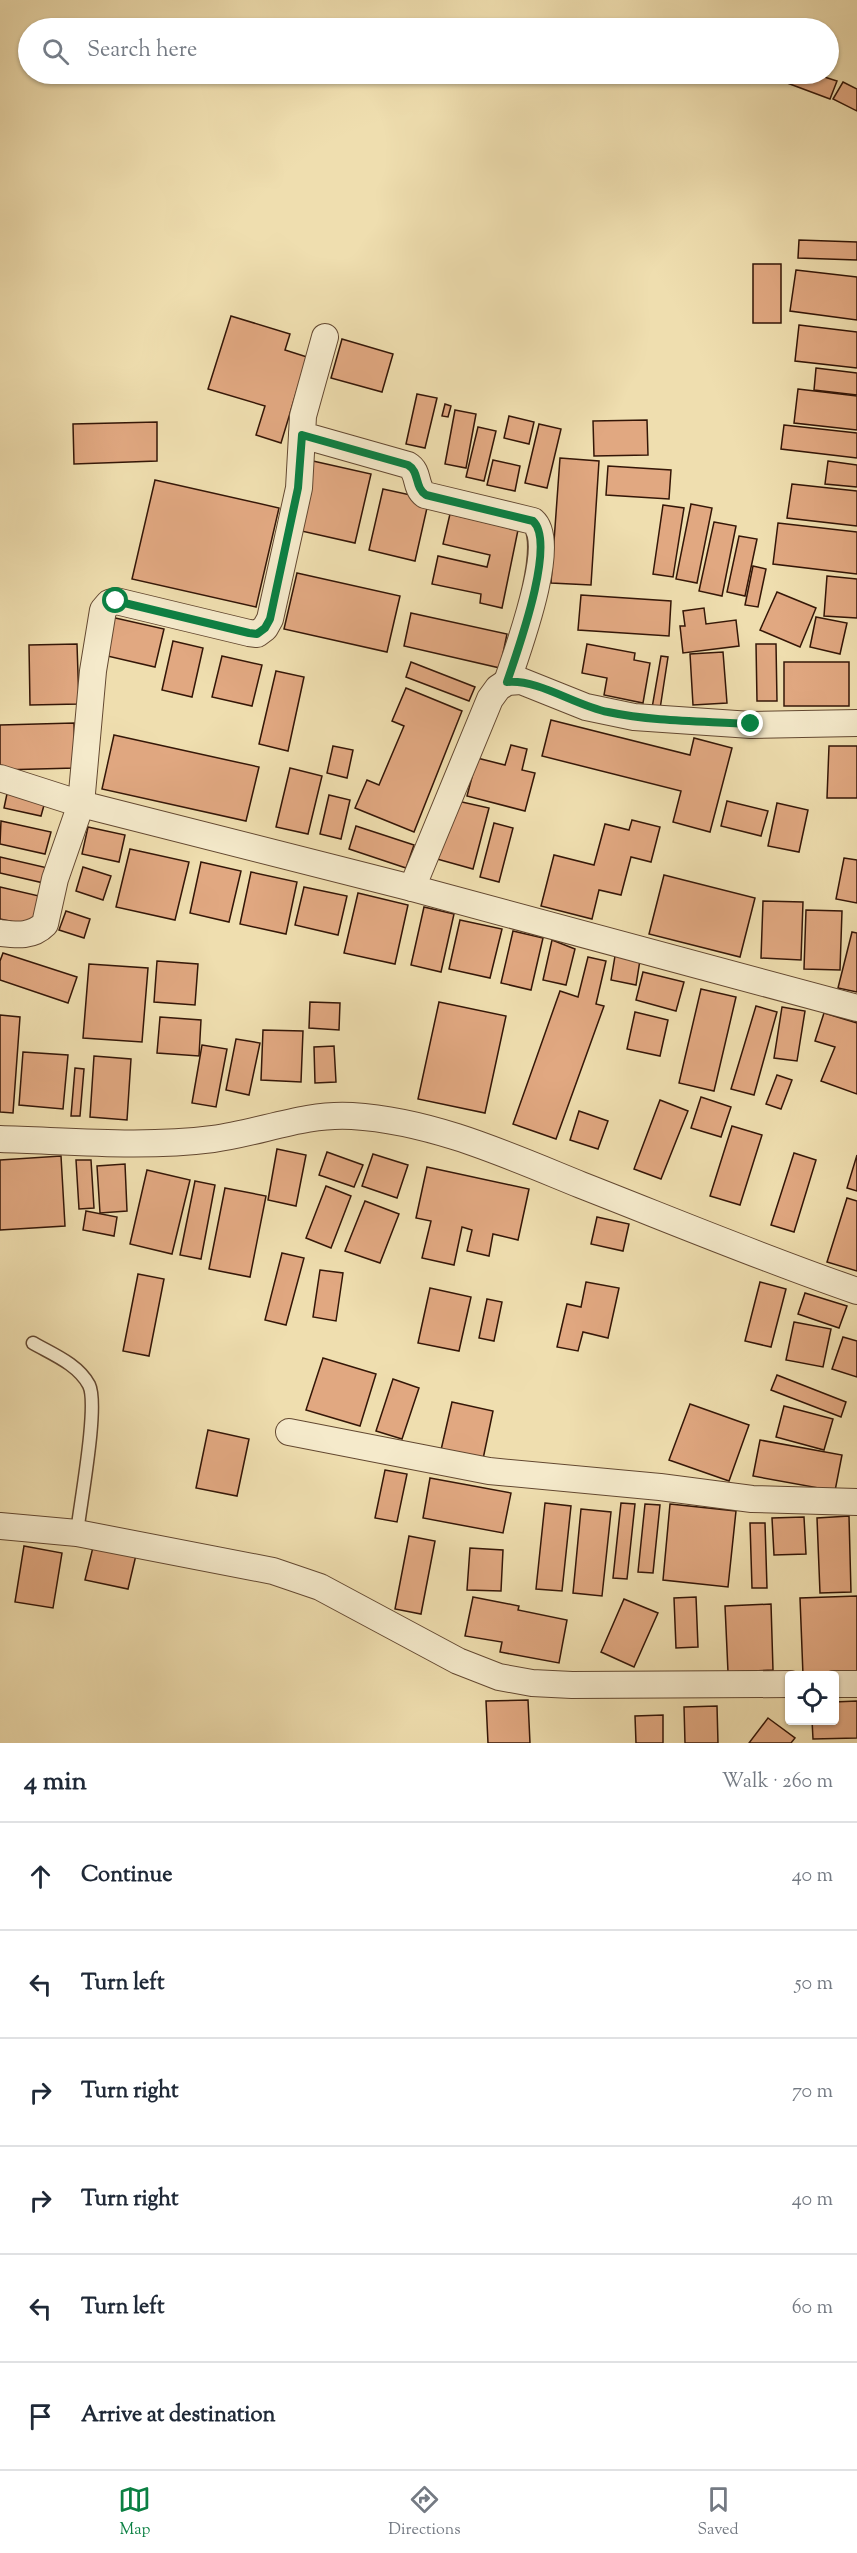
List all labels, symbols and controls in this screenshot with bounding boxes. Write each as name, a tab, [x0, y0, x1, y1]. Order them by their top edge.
search box	[18, 18, 839, 84]
icon: search	[39, 35, 72, 68]
text: Search here	[87, 35, 197, 67]
route start	[102, 587, 128, 613]
route end	[737, 710, 763, 736]
map controls	[785, 1671, 839, 1725]
button: locate	[785, 1671, 839, 1725]
text: 4 min	[24, 1764, 87, 1801]
text: Walk · 260 m	[722, 1768, 833, 1797]
icon: ahead	[24, 1860, 57, 1893]
text: Continue	[81, 1860, 172, 1892]
text: 40 m	[792, 1862, 833, 1891]
icon: left	[24, 1968, 57, 2001]
text: Turn left	[81, 1968, 164, 2000]
text: 50 m	[795, 1970, 833, 1999]
icon: right	[24, 2076, 57, 2109]
text: Turn right	[81, 2076, 178, 2108]
text: 70 m	[792, 2078, 833, 2107]
icon: right	[24, 2184, 57, 2217]
text: Turn right	[81, 2184, 178, 2216]
text: 40 m	[792, 2186, 833, 2215]
icon: left	[24, 2292, 57, 2325]
text: Turn left	[81, 2292, 164, 2324]
text: 60 m	[792, 2294, 833, 2323]
icon: arrive	[24, 2400, 57, 2433]
text: Arrive at destination	[81, 2400, 276, 2432]
tab: Map	[118, 2483, 151, 2542]
tab: Directions	[388, 2483, 461, 2542]
tab: Saved	[697, 2483, 739, 2542]

